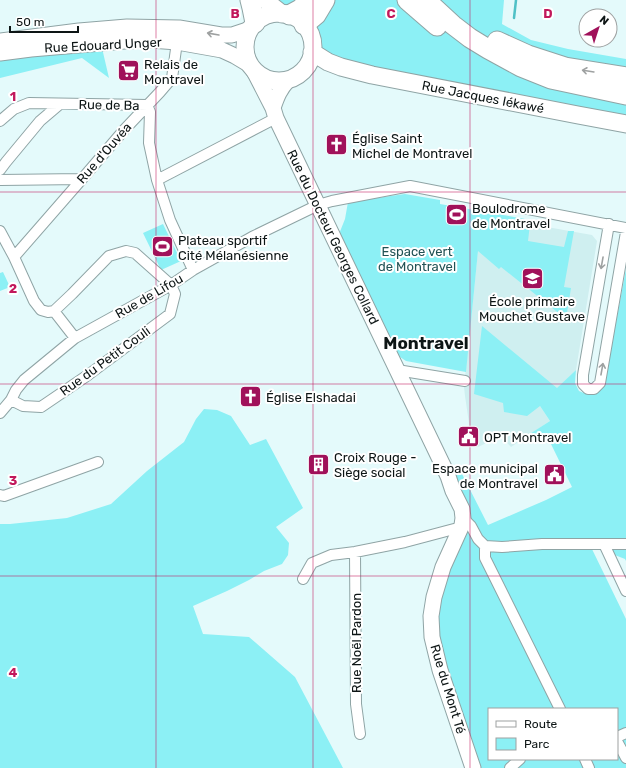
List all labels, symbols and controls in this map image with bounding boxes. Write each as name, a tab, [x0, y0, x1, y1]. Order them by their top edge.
text: B	[230, 6, 240, 21]
text: C	[386, 6, 396, 21]
text: D	[543, 6, 553, 21]
scale bar	[10, 8, 78, 34]
north arrow	[578, 8, 618, 48]
text: N	[597, 13, 611, 28]
text: 50 m	[16, 15, 44, 29]
one-way arrow	[207, 30, 220, 38]
street label: Rue Edouard Unger	[44, 34, 162, 57]
place label: Relais de Montravel	[144, 57, 204, 87]
supermarket icon: Relais de Montravel	[116, 58, 142, 84]
one-way arrow	[581, 67, 594, 75]
street label: Rue Jacques Iékawé	[421, 78, 545, 116]
text: 1	[10, 89, 16, 104]
street label: Rue de Ba	[78, 97, 140, 113]
street label: Rue d'Ouvéa	[74, 120, 134, 186]
place label: Église Saint Michel de Montravel	[352, 131, 472, 161]
church icon: Église Saint Michel de Montravel	[323, 132, 349, 158]
street label: Rue du Docteur Georges Collard	[283, 147, 382, 327]
place label: Boulodrome de Montravel	[472, 201, 550, 231]
sports icon: Boulodrome de Montravel	[444, 202, 470, 228]
place label: Plateau sportif Cité Mélanésienne	[178, 233, 289, 263]
sports icon: Plateau sportif Cité Mélanésienne	[149, 234, 175, 260]
park label: Espace vert de Montravel	[378, 244, 456, 274]
one-way arrow	[597, 256, 605, 269]
school or university icon: École primaire Mouchet Gustave	[519, 266, 545, 292]
street label: Rue de Lifou	[112, 271, 186, 321]
text: 2	[9, 281, 17, 296]
place label: École primaire Mouchet Gustave	[479, 294, 585, 324]
street label: Rue du Petit Couli	[57, 323, 153, 399]
district label: Montravel	[383, 333, 469, 353]
one-way arrow	[598, 363, 606, 376]
church icon: Église Elshadai	[237, 384, 263, 410]
place label: Église Elshadai	[266, 390, 356, 406]
public building icon: OPT Montravel	[456, 424, 482, 450]
place label: OPT Montravel	[484, 430, 571, 445]
place label: Croix Rouge - Siège social	[334, 450, 417, 481]
building icon: Croix Rouge - Siège social	[306, 451, 332, 477]
place label: Espace municipal de Montravel	[432, 461, 538, 491]
public building icon: Espace municipal de Montravel	[541, 462, 567, 488]
text: 3	[9, 473, 18, 488]
street label: Rue Noël Pardon	[349, 593, 364, 693]
street label: Rue du Mont Té	[427, 643, 469, 735]
text: 4	[9, 665, 18, 680]
legend	[488, 708, 618, 760]
text: Route	[524, 717, 558, 731]
text: Parc	[524, 737, 550, 751]

